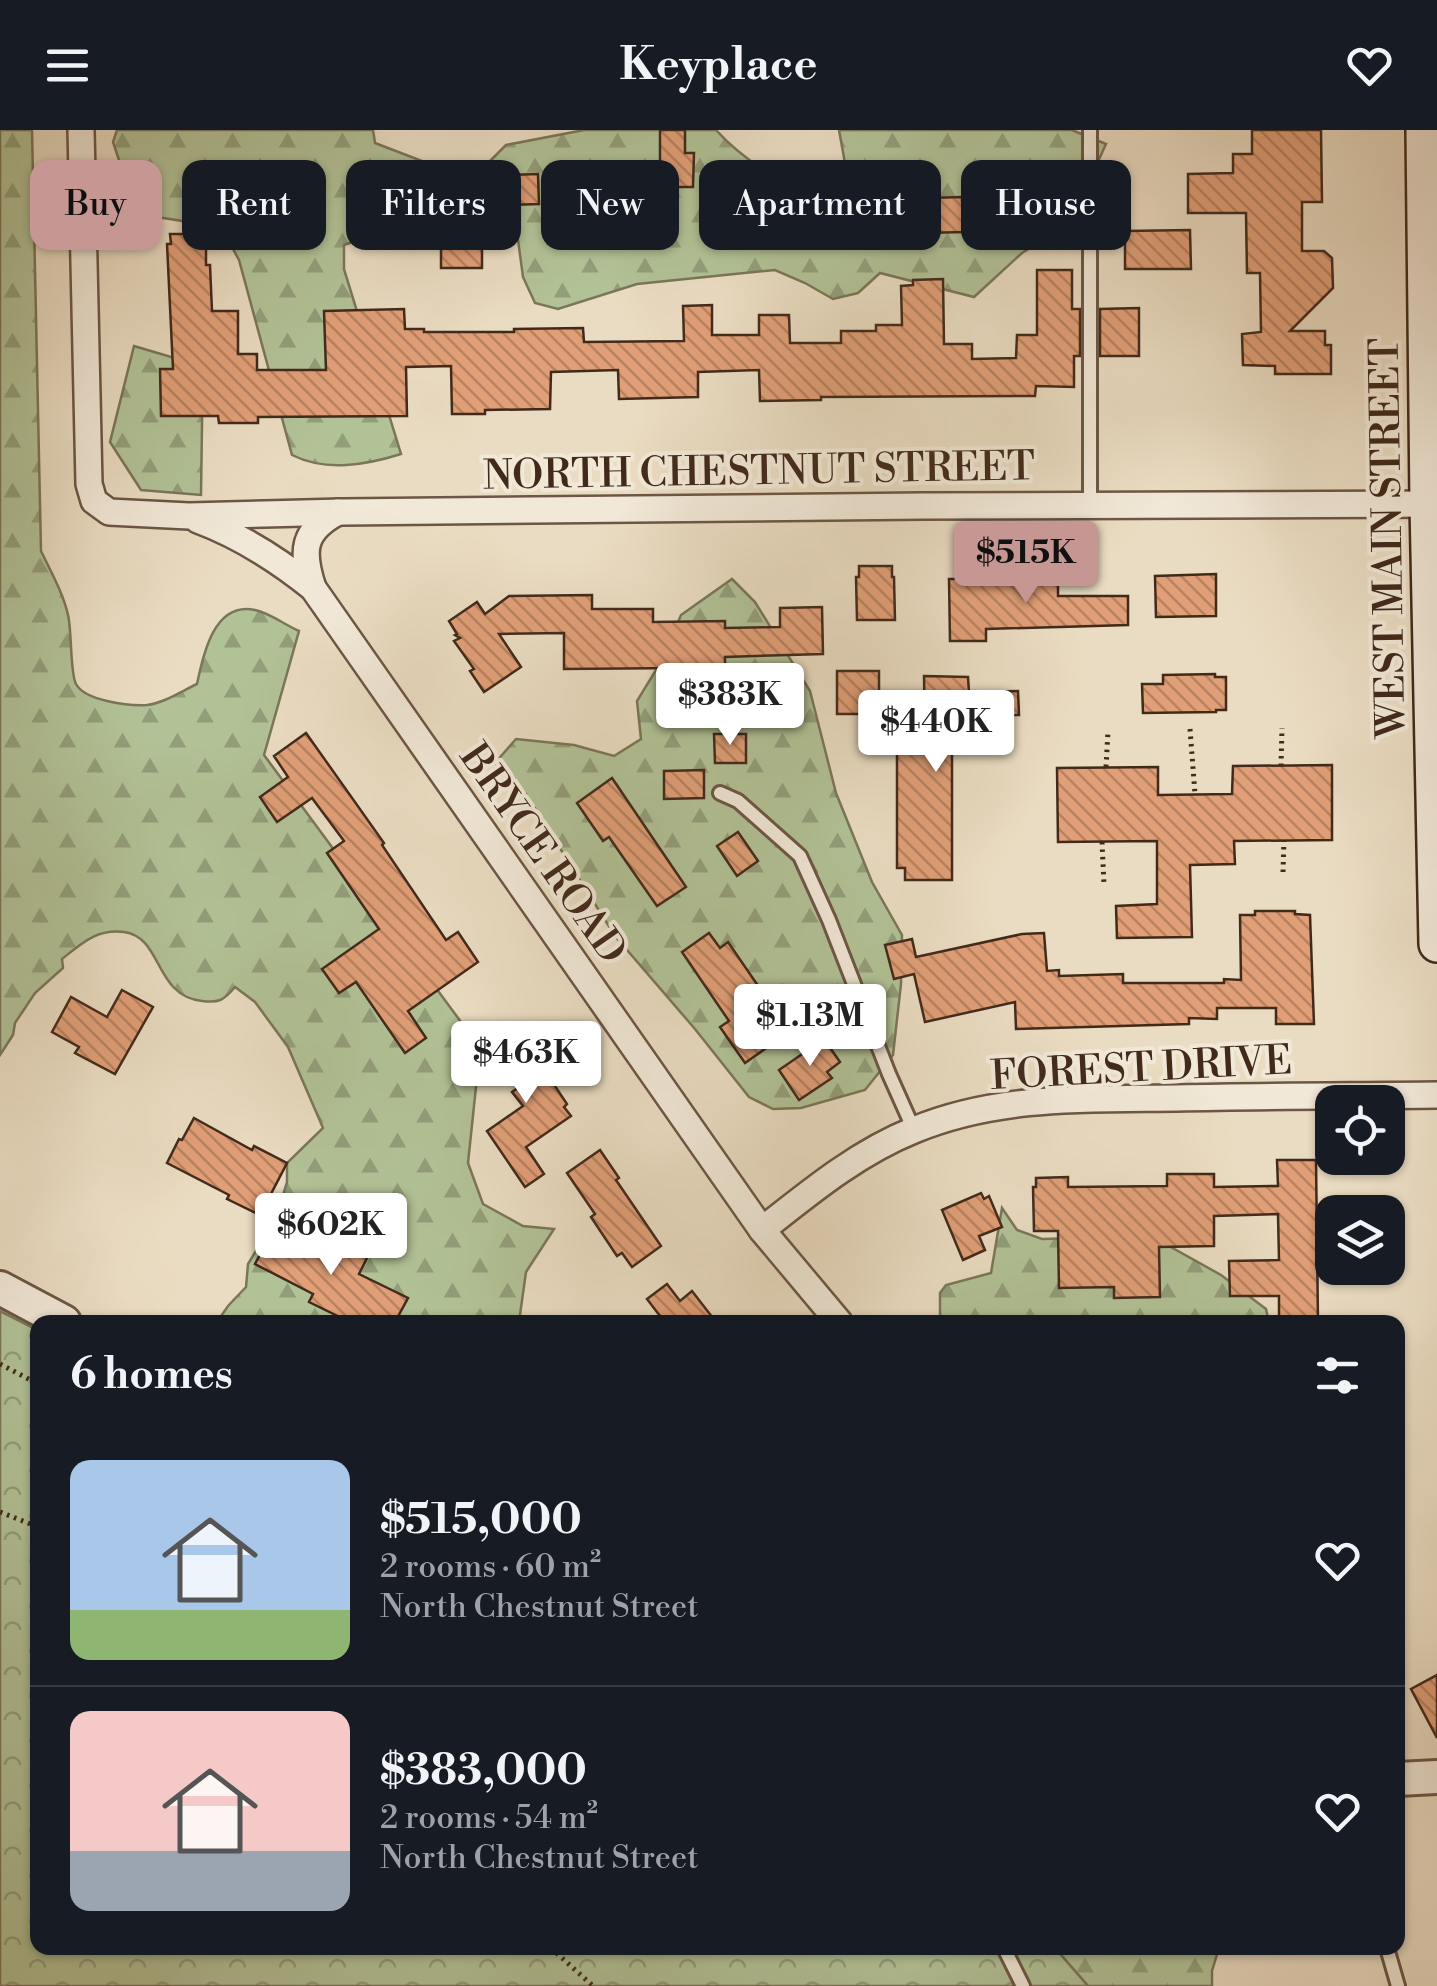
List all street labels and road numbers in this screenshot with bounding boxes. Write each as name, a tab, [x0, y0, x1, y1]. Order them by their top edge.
street label: WEST MAIN STREET	[1361, 337, 1418, 741]
street label: NORTH CHESTNUT STREET	[483, 442, 1036, 502]
street label: BRYCE ROAD	[448, 734, 637, 974]
street label: FOREST DRIVE	[989, 1036, 1293, 1102]

